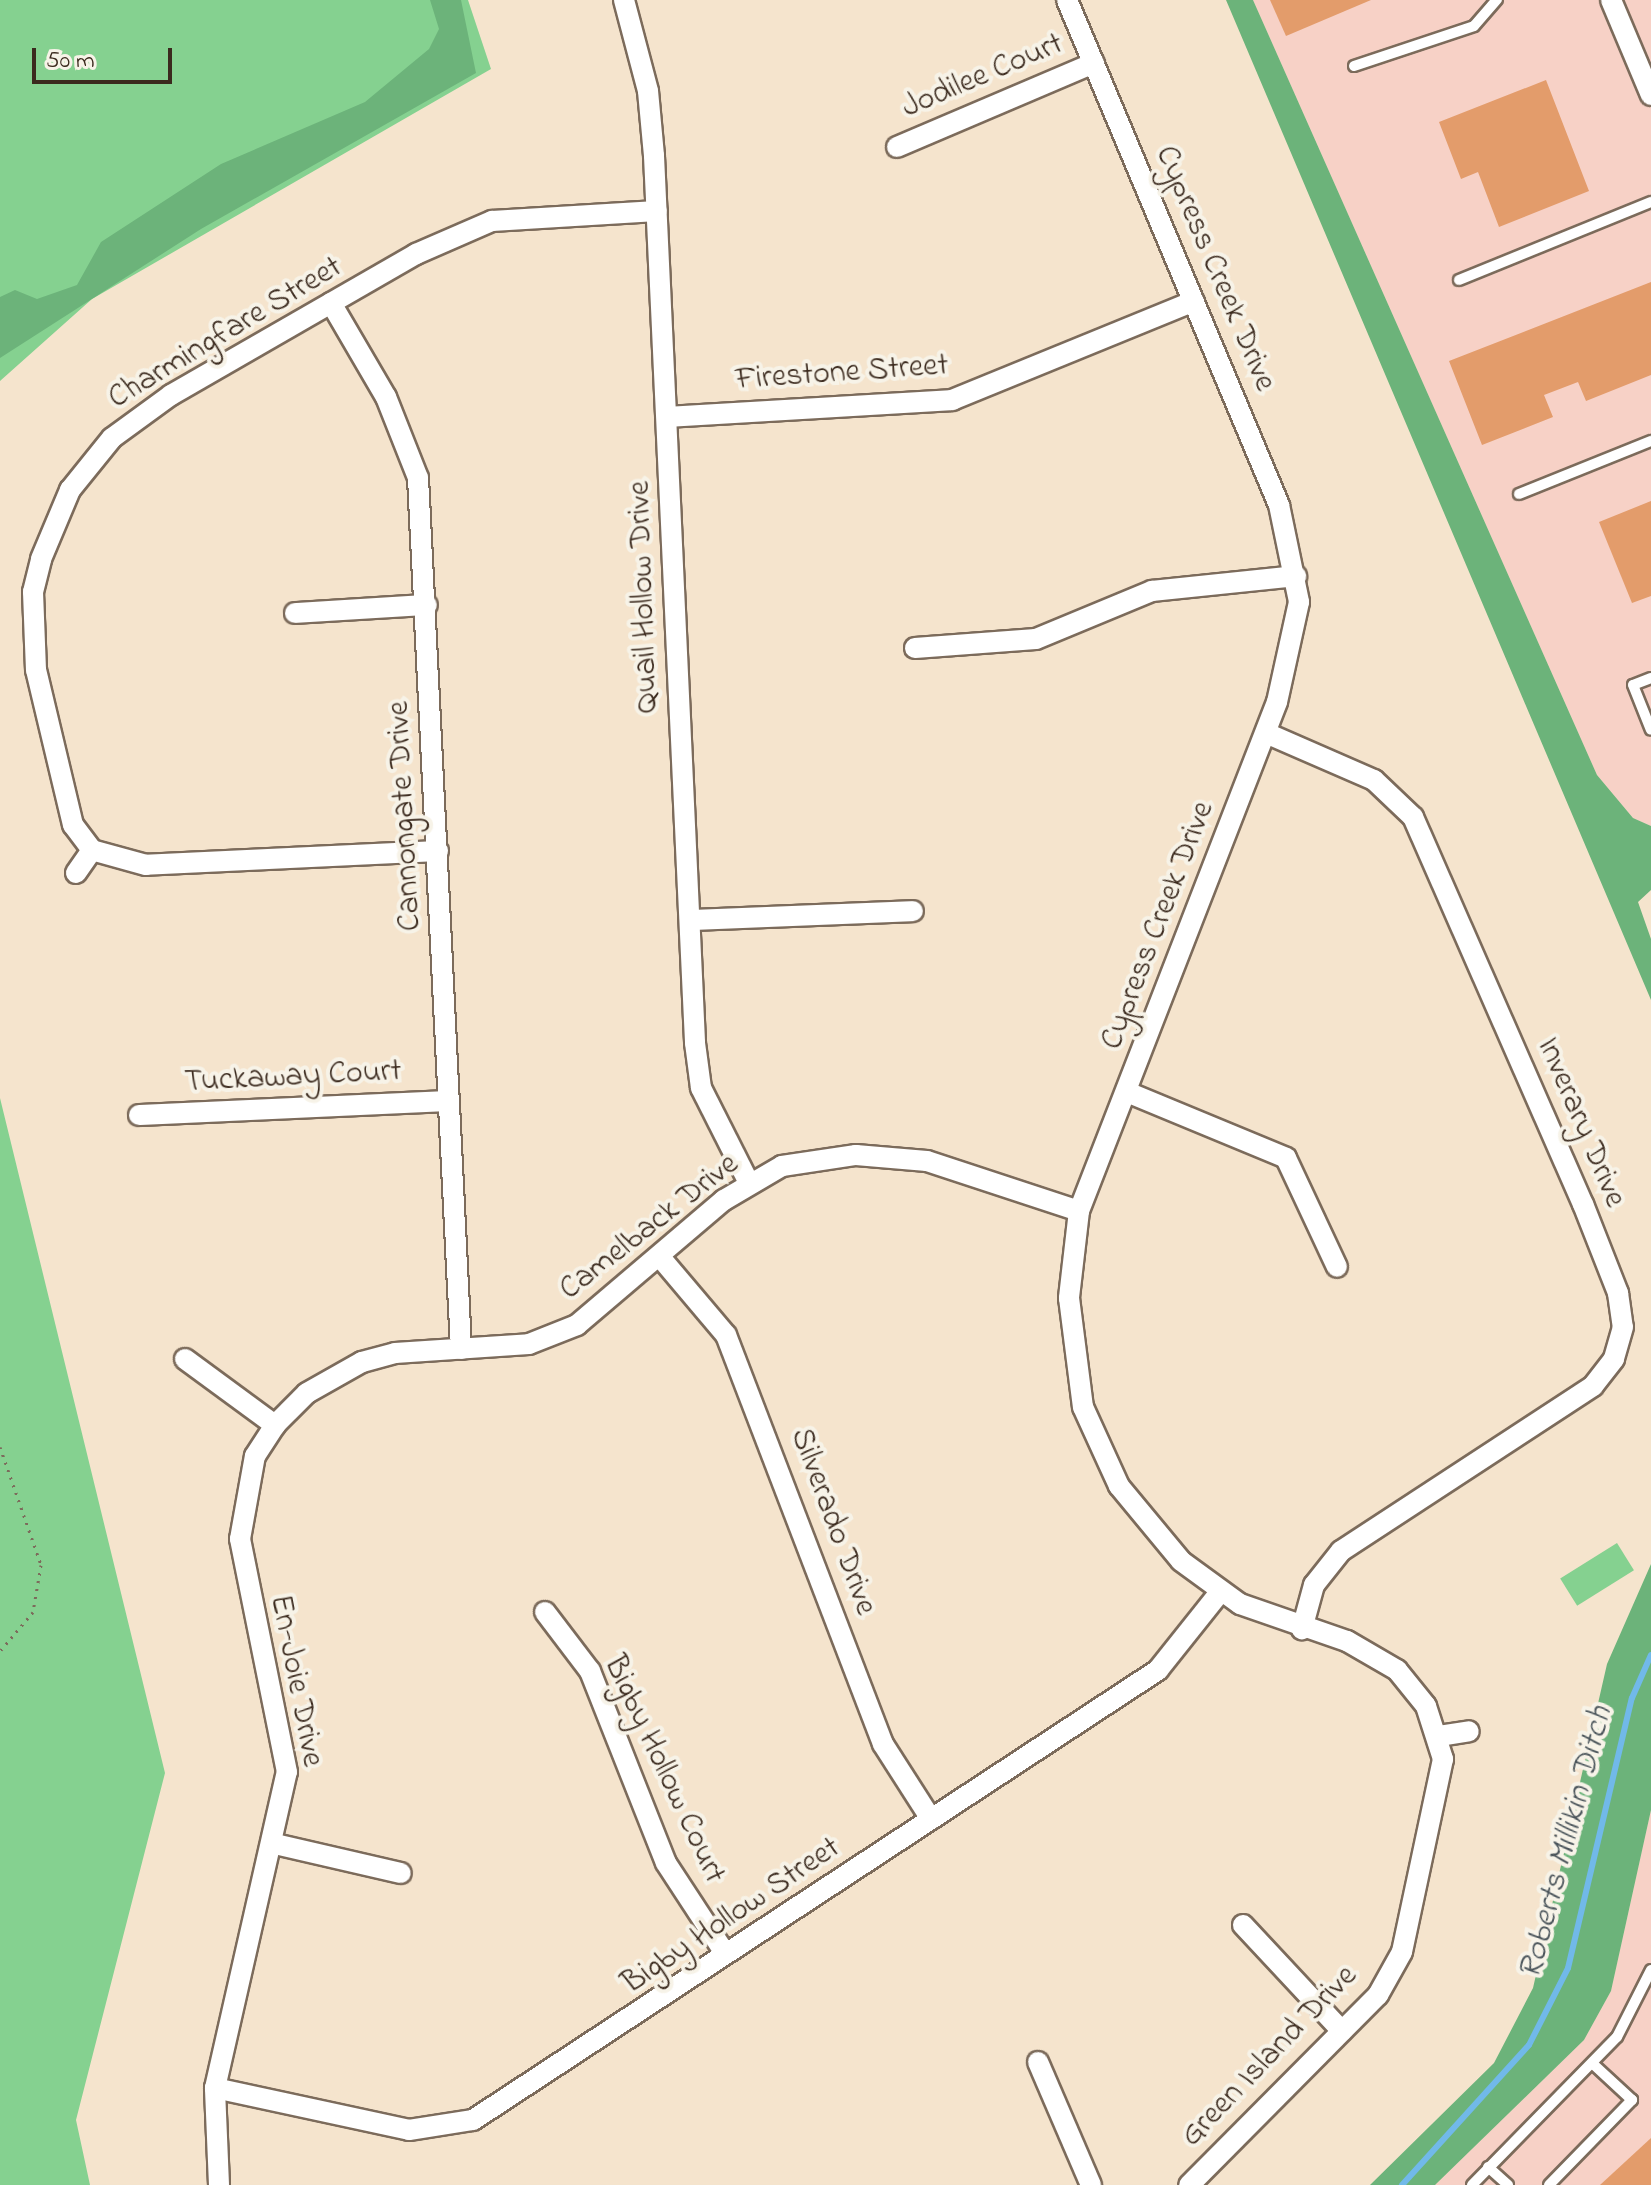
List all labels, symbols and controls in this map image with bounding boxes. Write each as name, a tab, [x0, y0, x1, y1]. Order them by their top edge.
street label: Jodilee Court	[897, 26, 1069, 128]
scale bar	[36, 32, 176, 82]
text: 50 m	[46, 44, 95, 79]
street label: Cypress Creek Drive	[1145, 141, 1283, 397]
street label: Charmingfare Street	[102, 249, 350, 419]
street label: Firestone Street	[734, 347, 950, 401]
street label: Quail Hollow Drive	[622, 480, 668, 714]
street label: Cannongate Drive	[381, 700, 431, 932]
street label: Cypress Creek Drive	[1094, 797, 1224, 1055]
street label: Inverary Drive	[1527, 1032, 1633, 1214]
street label: Tuckaway Court	[184, 1053, 402, 1103]
street label: Camelback Drive	[553, 1146, 747, 1310]
street label: Silverado Drive	[780, 1423, 884, 1621]
street label: En-Joie Drive	[260, 1592, 330, 1770]
street label: Bigby Hollow Court	[593, 1650, 733, 1890]
water label: Roberts Millikin Ditch	[1511, 1702, 1623, 1984]
street label: Bigby Hollow Street	[616, 1830, 848, 2004]
street label: Green Island Drive	[1174, 1958, 1366, 2156]

